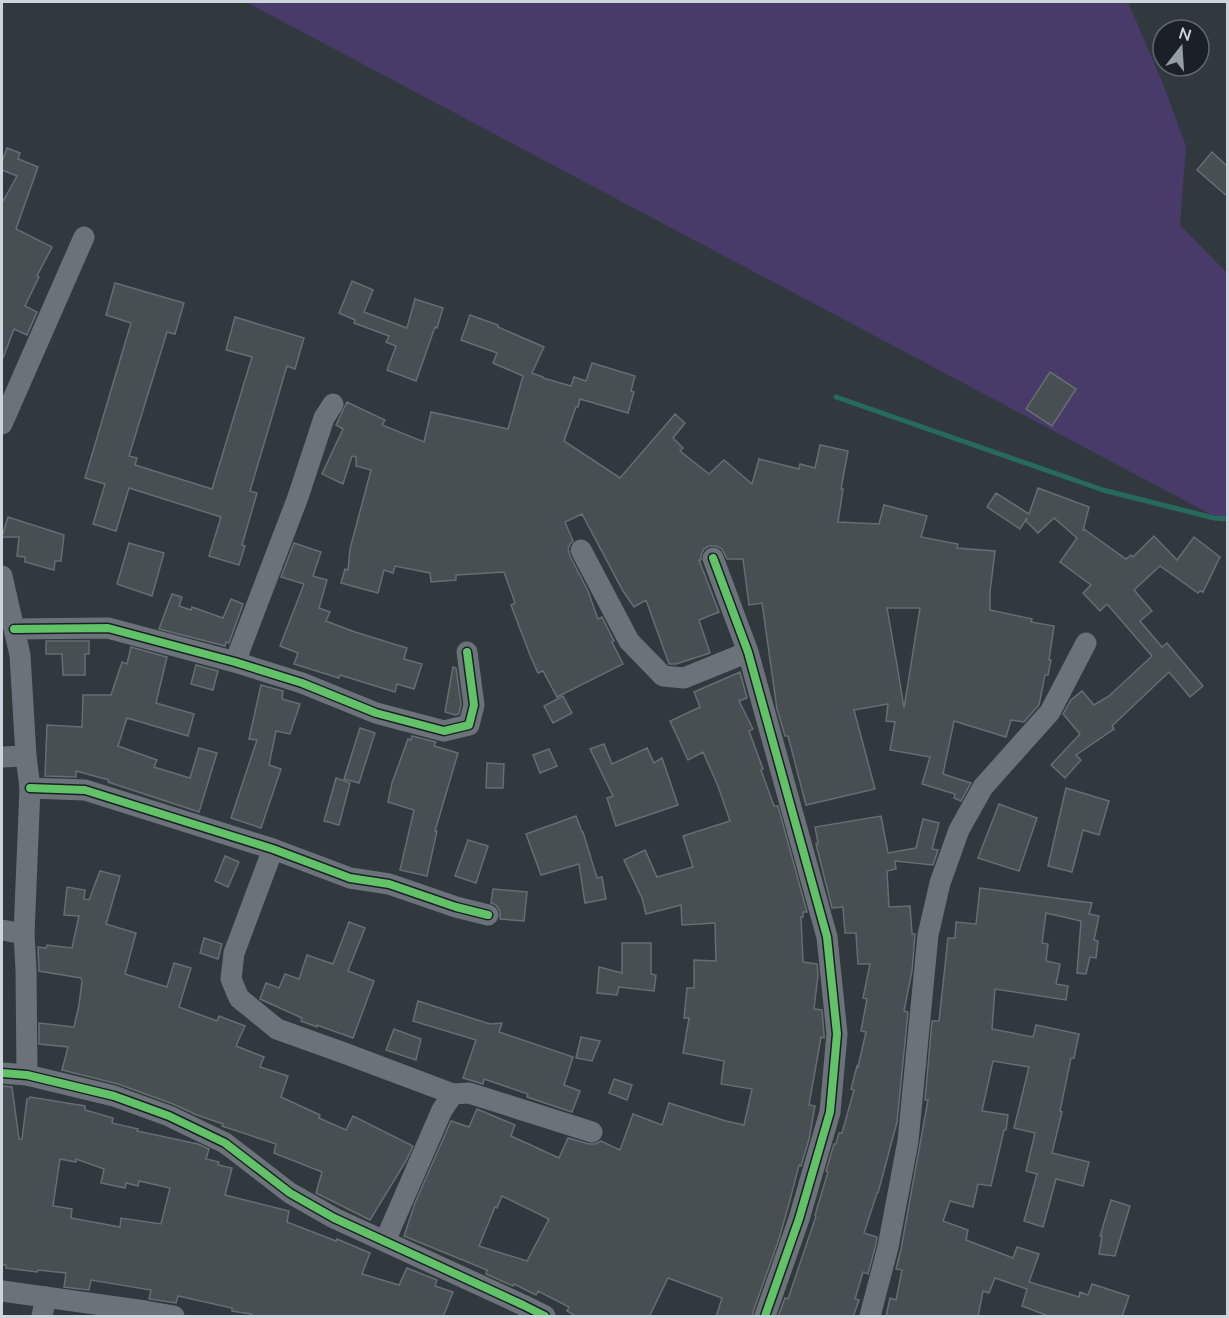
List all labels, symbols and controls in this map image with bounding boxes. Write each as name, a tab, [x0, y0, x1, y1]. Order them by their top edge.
north arrow	[1151, 18, 1211, 78]
text: N	[1177, 22, 1194, 45]

